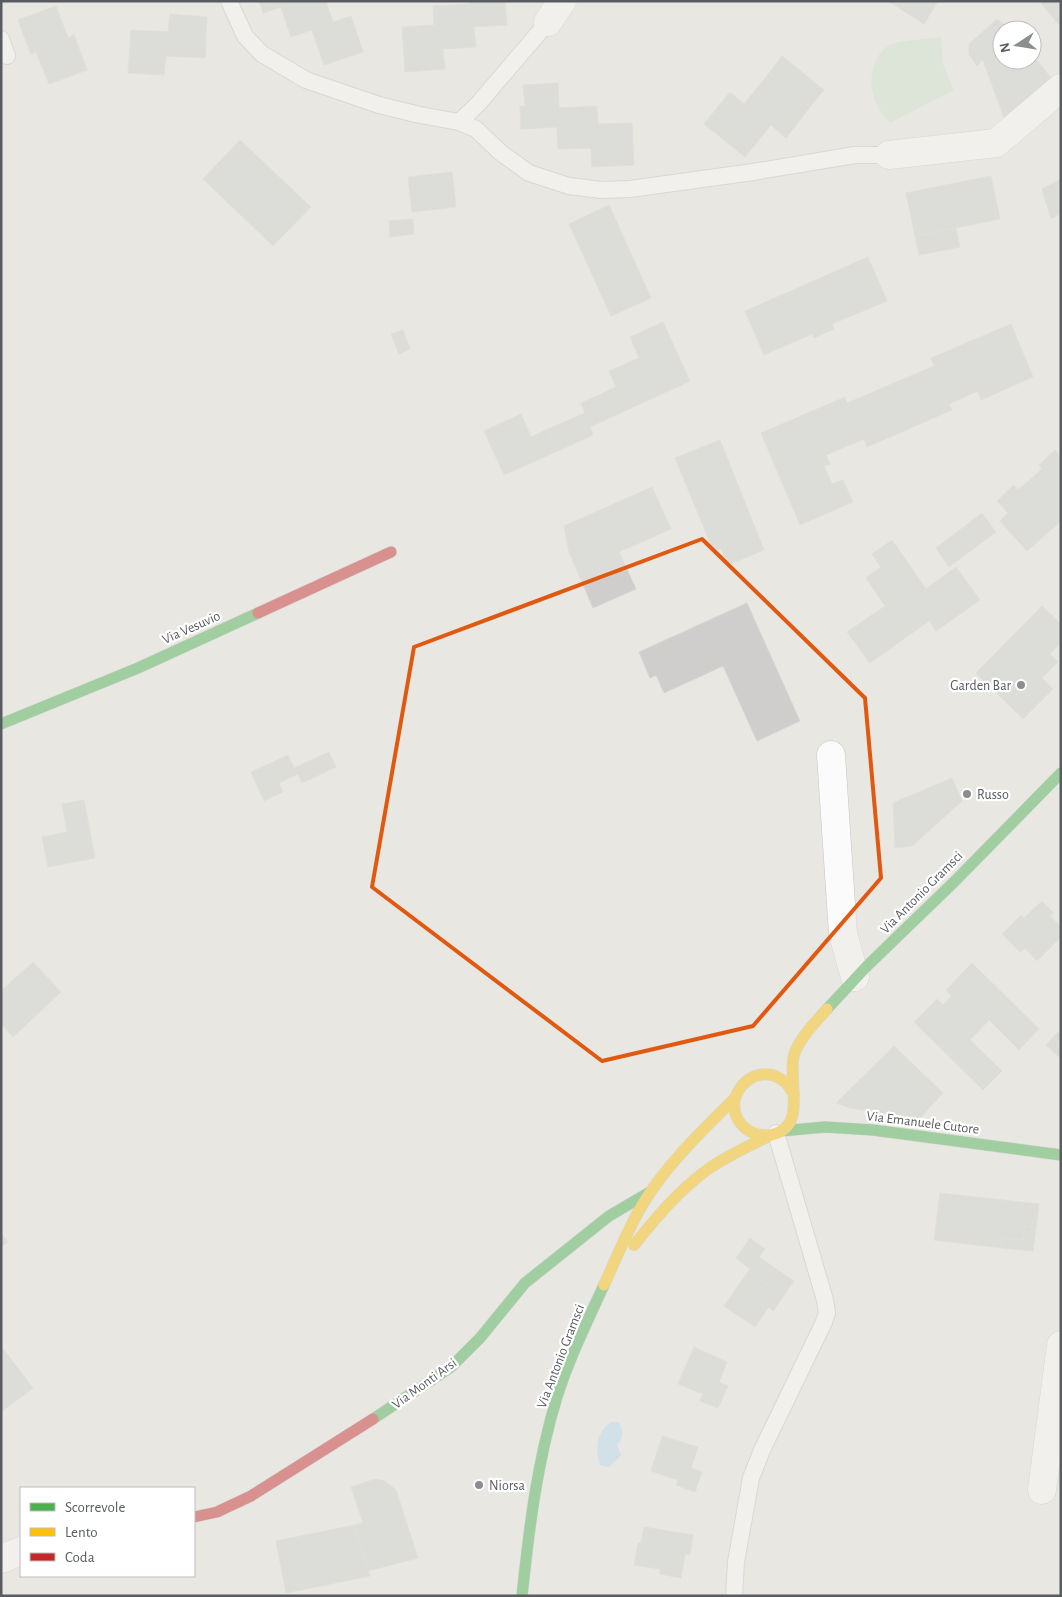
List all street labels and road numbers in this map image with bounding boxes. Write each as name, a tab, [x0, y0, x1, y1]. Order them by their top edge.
street label: Via Vesuvio	[160, 609, 223, 647]
street label: Via Antonio Gramsci	[878, 849, 966, 937]
street label: Via Emanuele Cutore	[866, 1109, 980, 1137]
street label: Via Antonio Gramsci	[535, 1302, 587, 1410]
street label: Via Monti Arsi	[390, 1356, 459, 1412]

